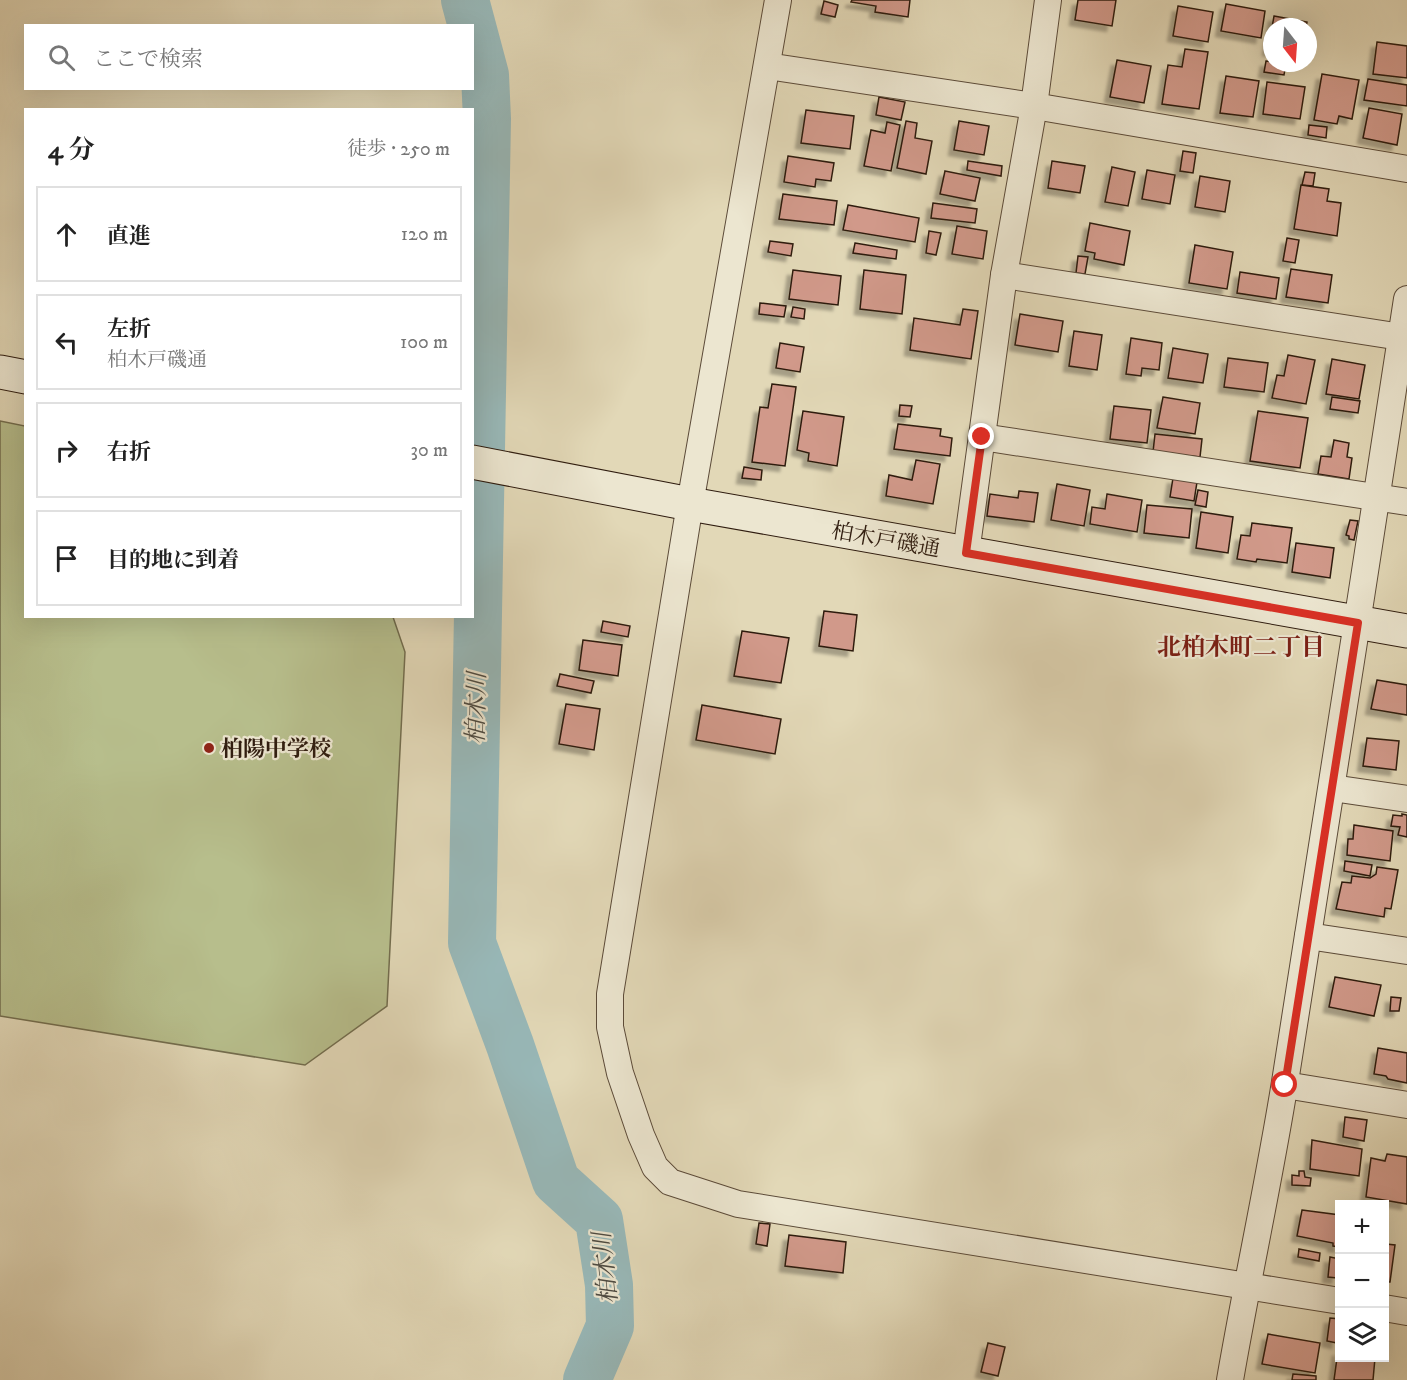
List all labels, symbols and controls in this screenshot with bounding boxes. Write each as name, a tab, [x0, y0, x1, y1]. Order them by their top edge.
north arrow	[1263, 18, 1317, 72]
search box	[24, 24, 474, 90]
icon: search	[45, 41, 78, 74]
text: ここで検索	[93, 46, 203, 73]
text: 4 分	[48, 134, 95, 167]
text: 徒歩 · 250 m	[347, 137, 450, 162]
icon: ahead	[50, 218, 83, 251]
text: 120 m	[401, 222, 448, 247]
text: 直進	[107, 223, 151, 250]
text: 左折	[107, 316, 151, 343]
icon: left	[50, 326, 83, 359]
text: 100 m	[400, 330, 448, 355]
text: 柏木戸磯通	[107, 348, 207, 373]
route end	[968, 423, 994, 449]
icon: right	[50, 434, 83, 467]
text: 30 m	[410, 438, 448, 463]
text: 右折	[107, 439, 151, 466]
street label: 柏木戸磯通	[829, 518, 942, 563]
icon: arrive	[50, 542, 83, 575]
text: 目的地に到着	[107, 547, 239, 574]
district label: 北柏木町二丁目	[1157, 633, 1325, 663]
water label: 柏木川	[461, 669, 493, 744]
place label: 柏陽中学校	[221, 736, 331, 763]
marker: 柏陽中学校	[202, 741, 216, 755]
route start	[1271, 1071, 1297, 1097]
map controls	[1335, 1200, 1389, 1362]
button: +	[1335, 1200, 1389, 1254]
water label: 柏木川	[587, 1228, 625, 1305]
button: −	[1335, 1254, 1389, 1308]
button: layers	[1335, 1308, 1389, 1362]

